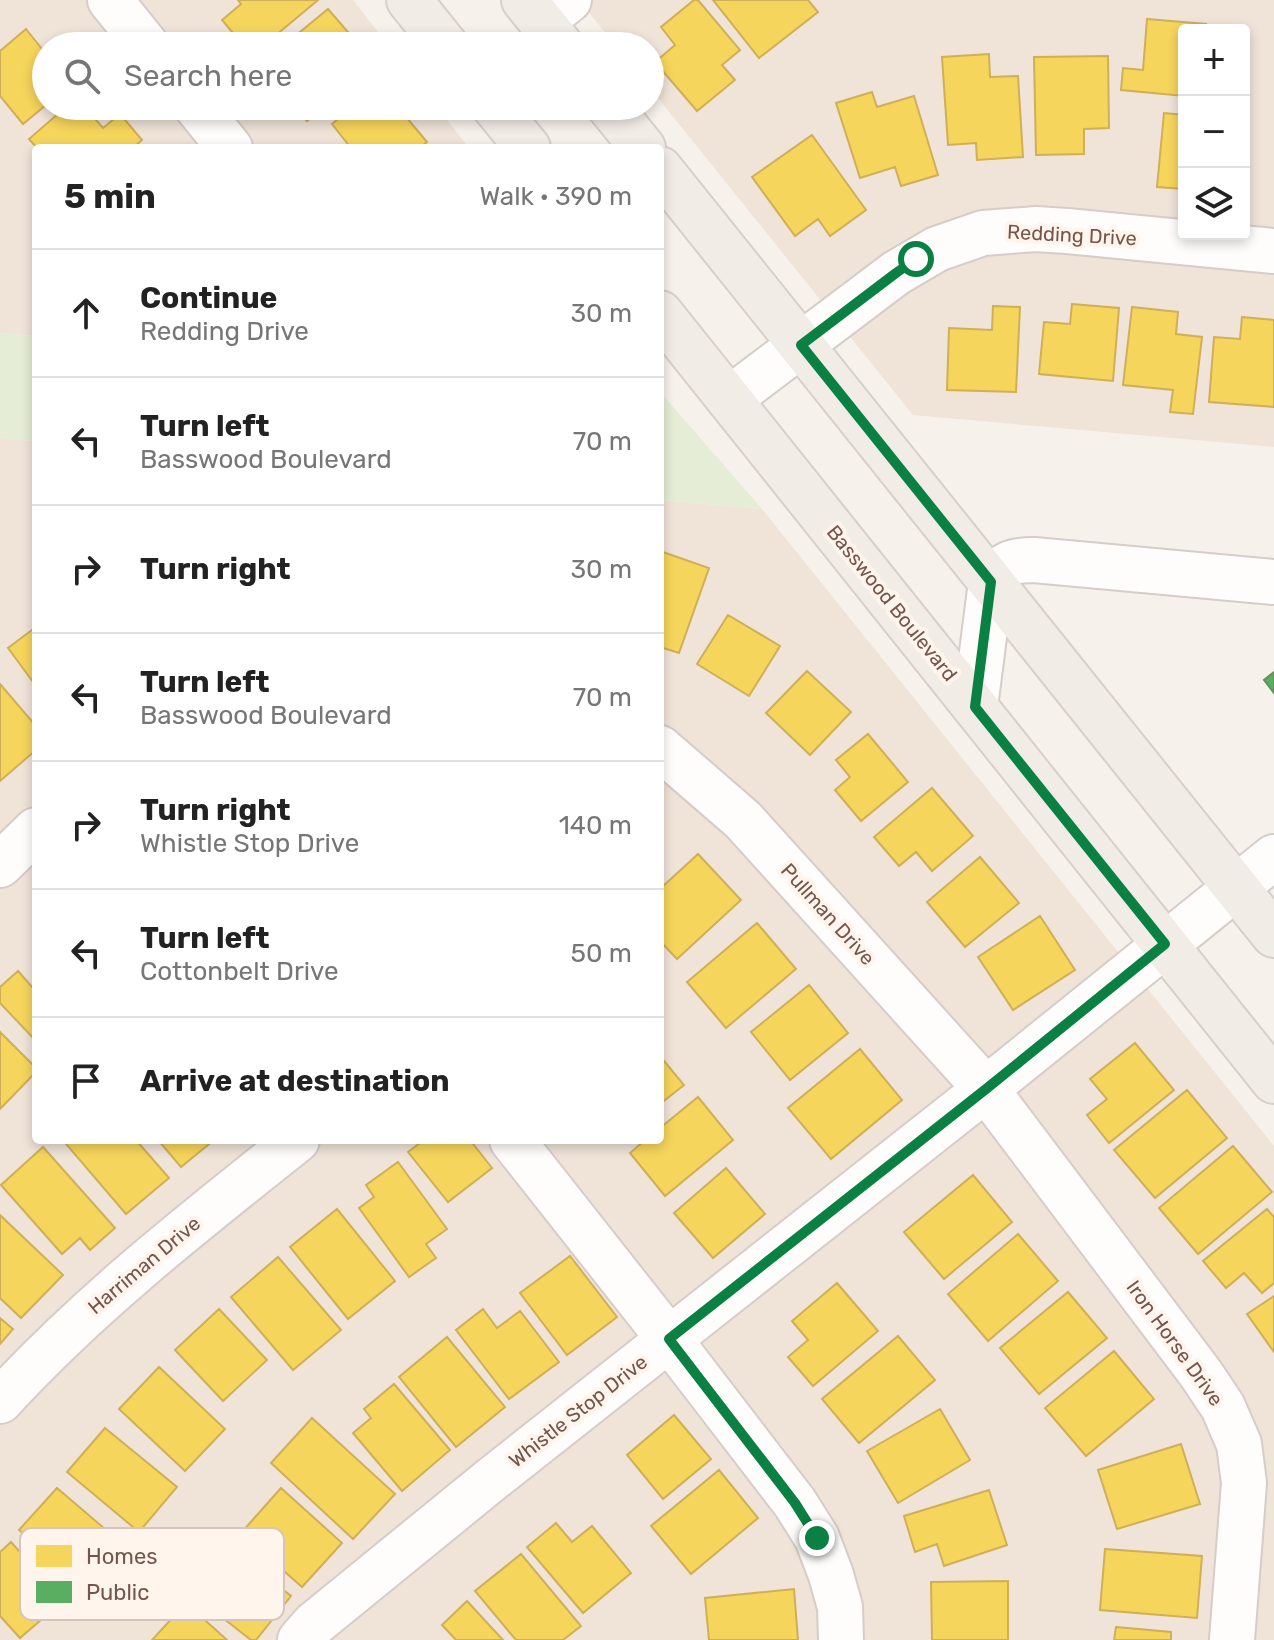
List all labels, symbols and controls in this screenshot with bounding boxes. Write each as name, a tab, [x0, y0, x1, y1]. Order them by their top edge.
map controls	[1178, 24, 1250, 240]
button: +	[1178, 24, 1250, 96]
search box	[32, 32, 664, 120]
icon: search	[60, 54, 104, 98]
text: Search here	[124, 58, 292, 94]
button: −	[1178, 96, 1250, 168]
button: layers	[1178, 168, 1250, 240]
text: 5 min	[64, 176, 156, 217]
text: Walk · 390 m	[480, 181, 632, 212]
street label: Redding Drive	[1007, 220, 1137, 250]
route start	[898, 241, 934, 277]
text: Continue	[140, 280, 277, 316]
icon: ahead	[64, 291, 108, 335]
text: 30 m	[570, 298, 632, 329]
text: Redding Drive	[140, 316, 309, 347]
text: Turn left	[140, 408, 270, 444]
icon: left	[64, 419, 108, 463]
text: 70 m	[573, 426, 632, 457]
text: Basswood Boulevard	[140, 444, 392, 475]
street label: Basswood Boulevard	[822, 520, 962, 686]
icon: right	[64, 547, 108, 591]
text: Turn right	[140, 551, 291, 587]
text: 30 m	[570, 554, 632, 585]
text: Turn left	[140, 664, 270, 700]
icon: left	[64, 675, 108, 719]
text: 70 m	[573, 682, 632, 713]
text: Basswood Boulevard	[140, 700, 392, 731]
text: Turn right	[140, 792, 291, 828]
icon: right	[64, 803, 108, 847]
text: 140 m	[559, 810, 632, 841]
text: Whistle Stop Drive	[140, 828, 359, 859]
street label: Pullman Drive	[776, 858, 880, 970]
text: Turn left	[140, 920, 270, 956]
icon: left	[64, 931, 108, 975]
text: 50 m	[571, 938, 632, 969]
text: Cottonbelt Drive	[140, 956, 339, 987]
icon: arrive	[64, 1059, 108, 1103]
text: Arrive at destination	[140, 1063, 450, 1099]
street label: Harriman Drive	[83, 1211, 205, 1319]
street label: Iron Horse Drive	[1121, 1276, 1229, 1410]
street label: Whistle Stop Drive	[504, 1350, 652, 1472]
route end	[799, 1520, 835, 1556]
legend	[20, 1528, 284, 1620]
text: Homes	[86, 1543, 157, 1570]
text: Public	[86, 1579, 149, 1606]

